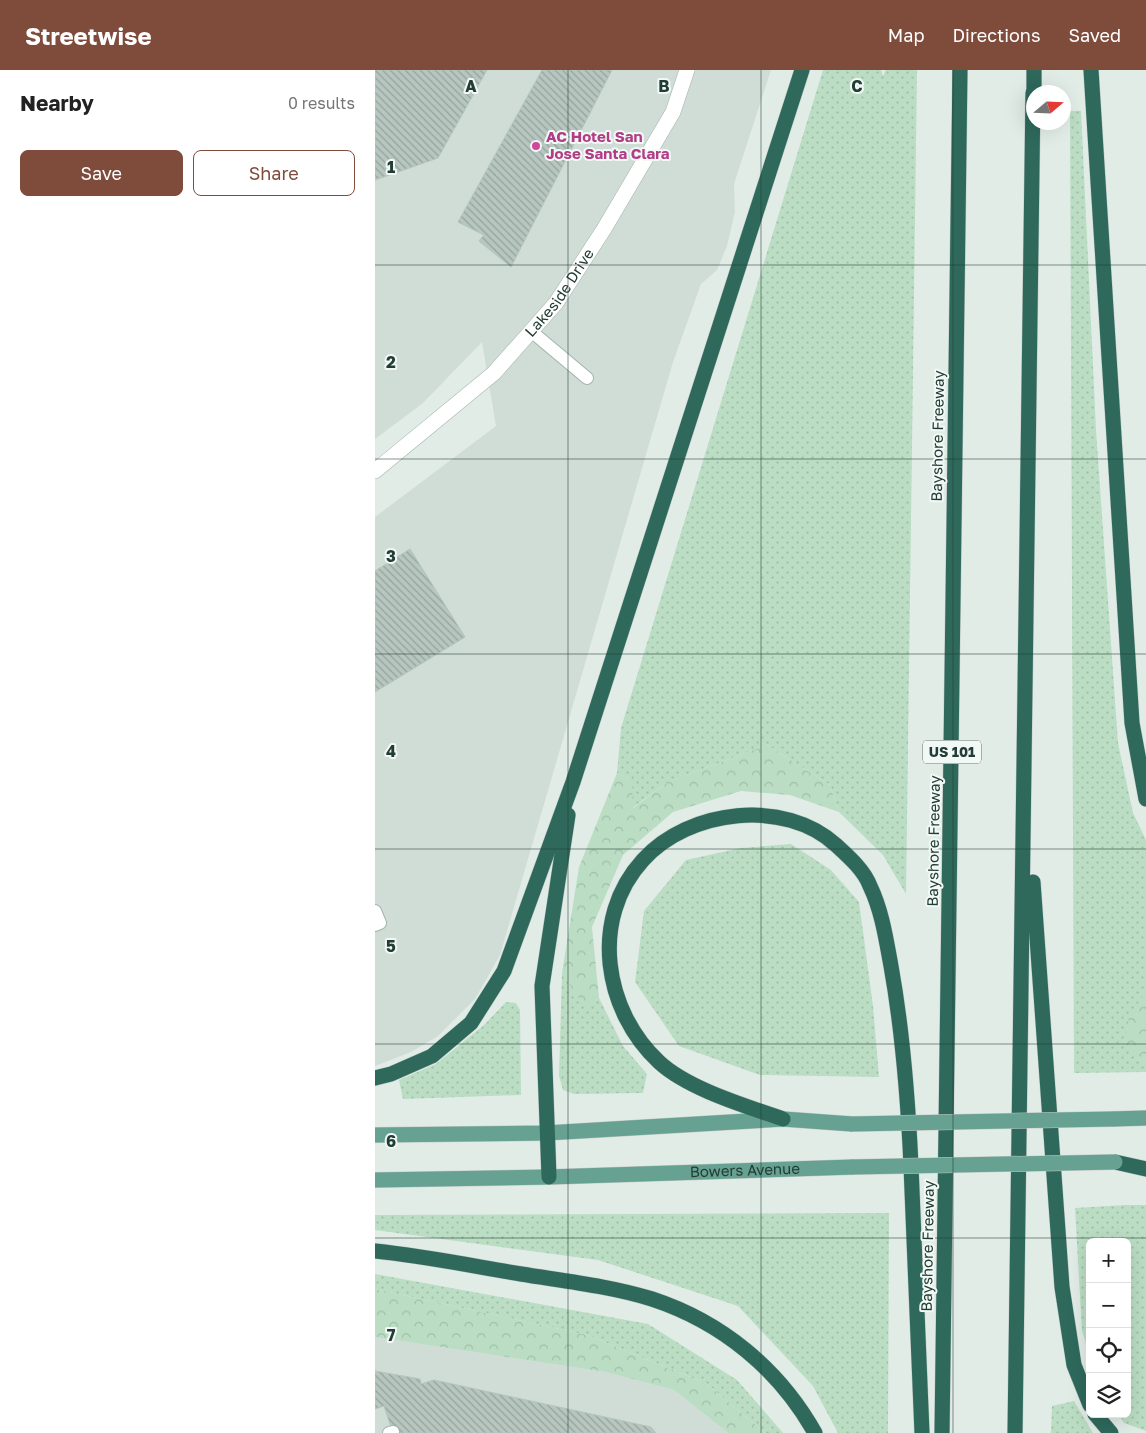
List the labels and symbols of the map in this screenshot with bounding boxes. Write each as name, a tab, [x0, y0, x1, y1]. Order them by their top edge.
text: A	[465, 76, 477, 96]
text: B	[658, 76, 670, 96]
text: C	[851, 76, 863, 96]
north arrow	[1026, 85, 1071, 130]
place label: AC Hotel San Jose Santa Clara	[546, 127, 670, 162]
marker: AC Hotel San Jose Santa Clara	[530, 140, 542, 152]
text: 1	[387, 157, 395, 177]
street label: Lakeside Drive	[521, 245, 597, 340]
text: 2	[386, 352, 396, 372]
street label: Bayshore Freeway	[927, 370, 947, 502]
text: 3	[386, 546, 396, 566]
road number: US 101	[923, 740, 981, 764]
text: 4	[386, 741, 396, 761]
street label: Bayshore Freeway	[923, 775, 943, 907]
text: 5	[386, 936, 396, 956]
text: 6	[386, 1131, 396, 1151]
street label: Bowers Avenue	[689, 1159, 800, 1180]
street label: Bayshore Freeway	[917, 1180, 937, 1312]
text: 7	[387, 1325, 396, 1345]

